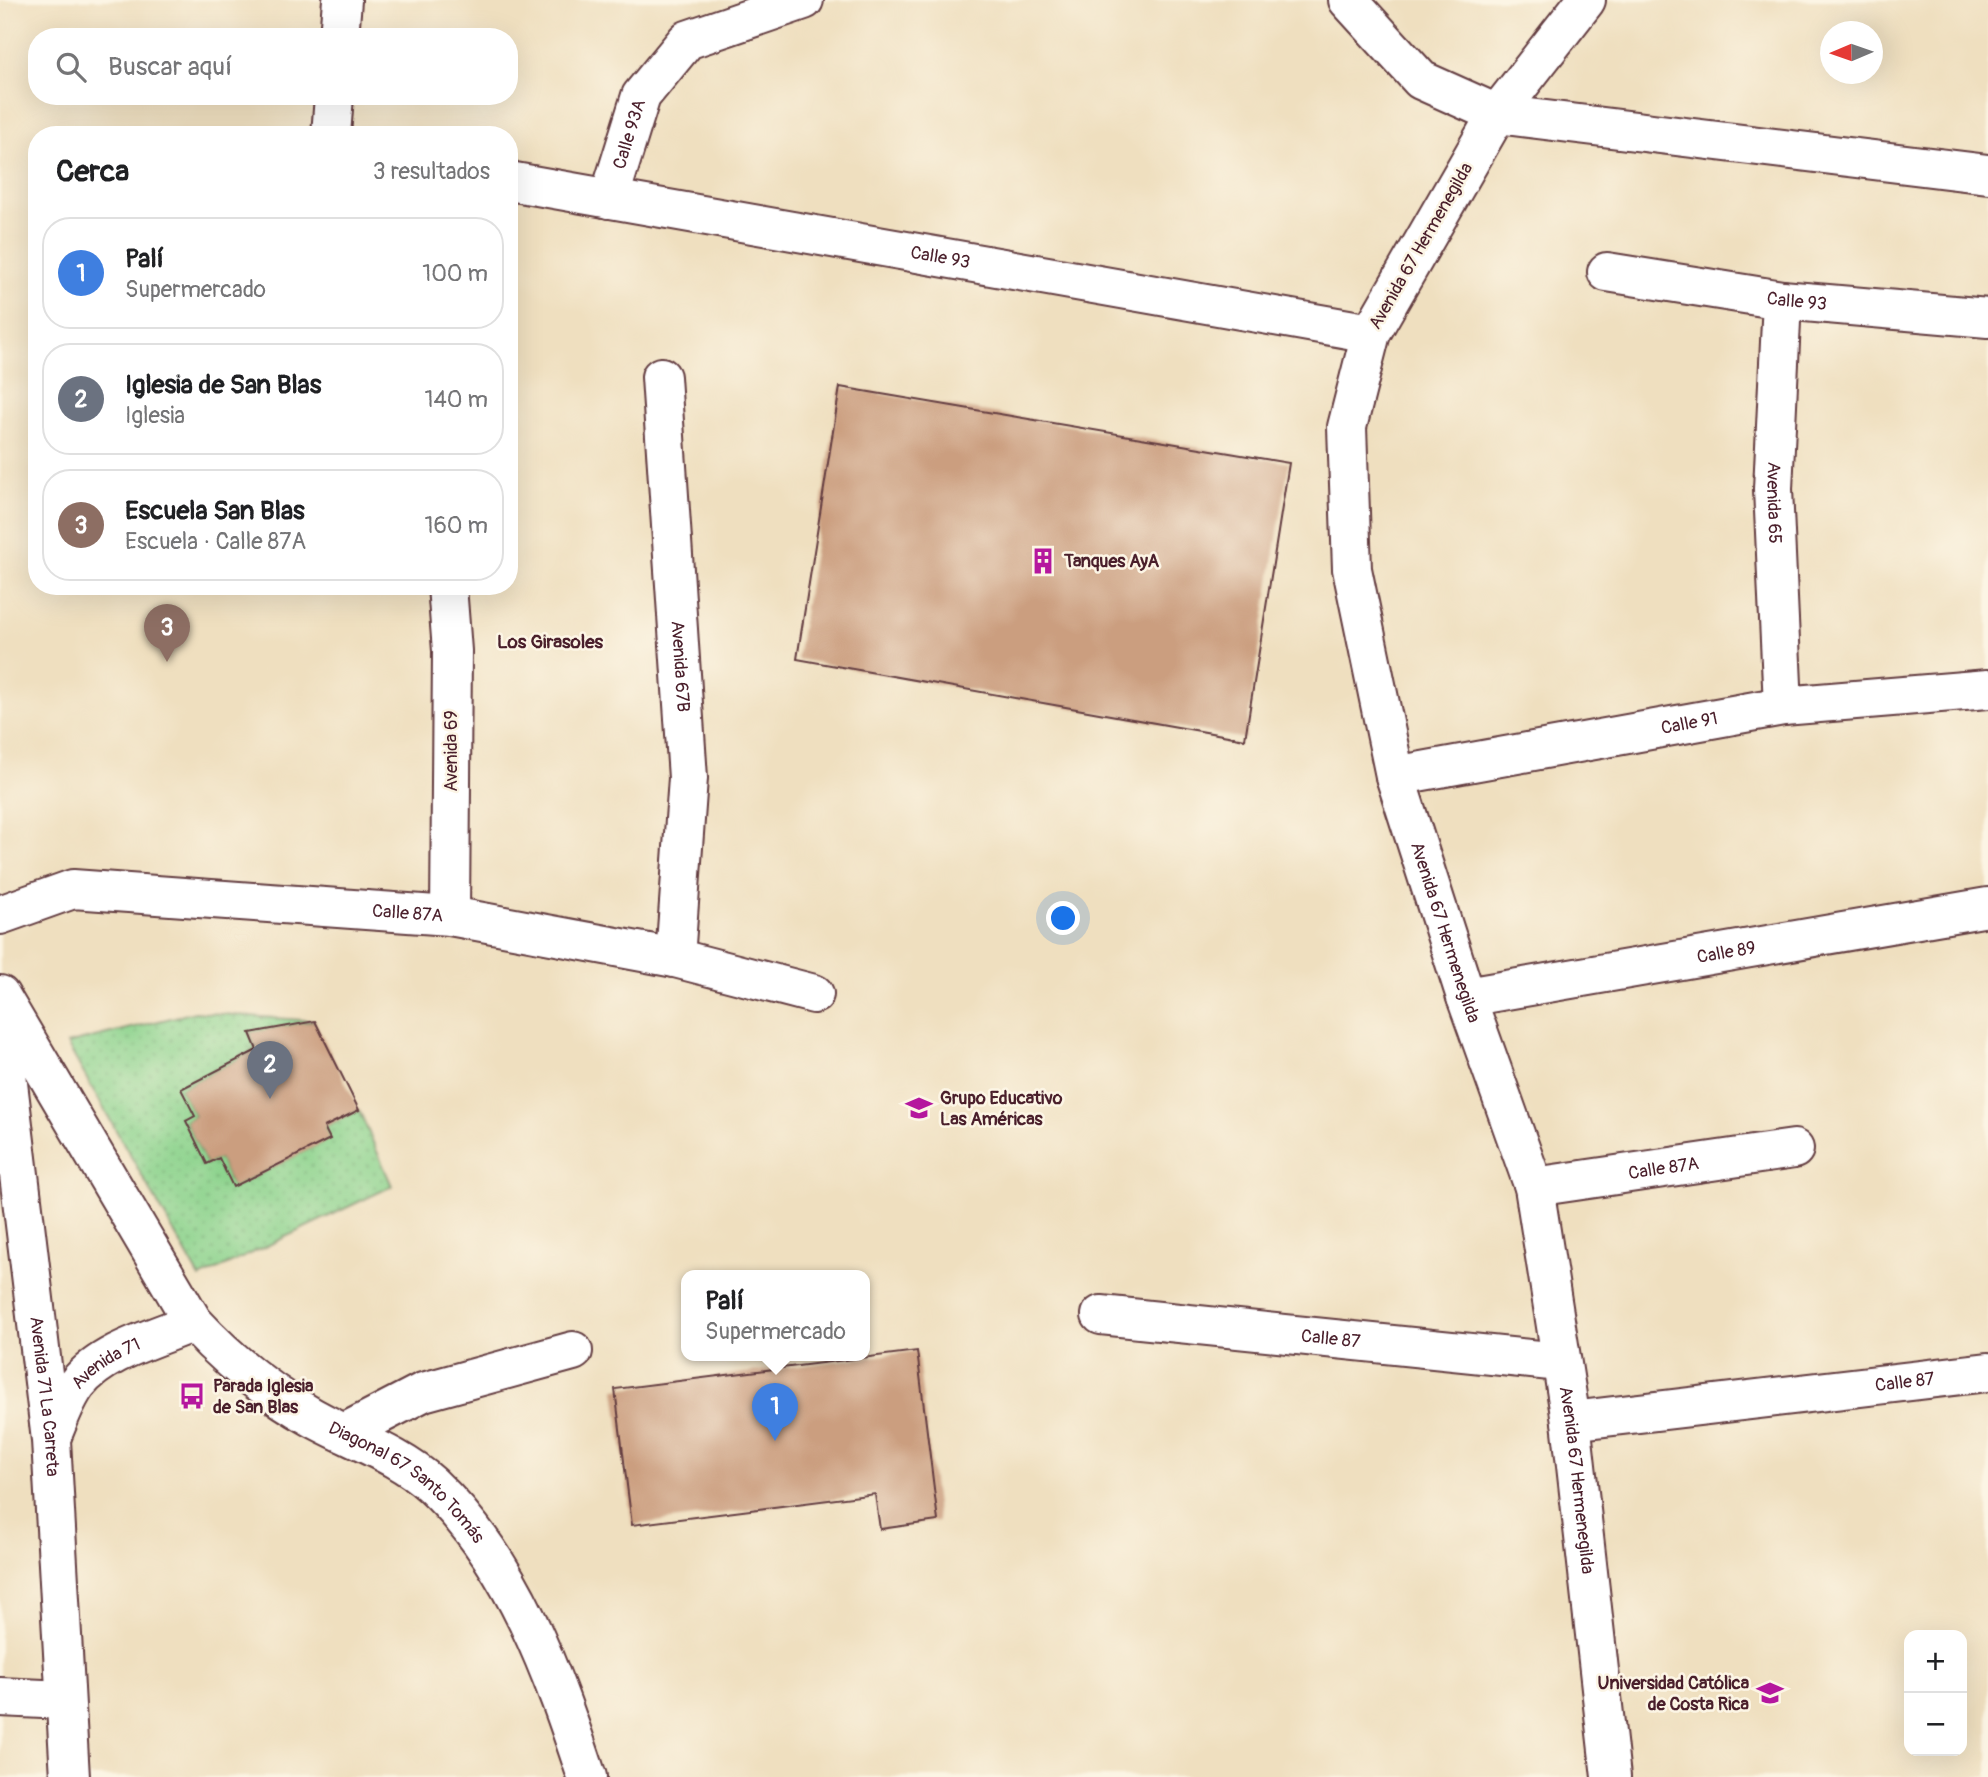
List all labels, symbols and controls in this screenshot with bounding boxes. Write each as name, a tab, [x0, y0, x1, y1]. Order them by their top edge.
north arrow	[1820, 21, 1883, 84]
search box	[28, 28, 518, 105]
icon: search	[52, 48, 90, 86]
text: Buscar aquí	[108, 51, 232, 83]
street label: Calle 93A	[608, 96, 651, 172]
text: Cerca	[56, 153, 129, 190]
text: 3 resultados	[373, 157, 490, 186]
street label: Avenida 67 Hermenegilda	[1364, 159, 1478, 333]
street label: Calle 93	[909, 241, 972, 274]
text: Palí	[125, 243, 164, 275]
text: 1	[77, 259, 86, 288]
text: 100 m	[422, 259, 488, 288]
text: Supermercado	[125, 275, 266, 304]
street label: Calle 93	[1765, 286, 1828, 315]
text: Iglesia de San Blas	[125, 369, 321, 401]
text: 2	[75, 385, 87, 414]
text: 140 m	[425, 385, 488, 414]
text: Iglesia	[125, 401, 185, 430]
street label: Avenida 65	[1761, 461, 1787, 544]
text: Escuela San Blas	[125, 495, 305, 527]
text: 3	[75, 511, 87, 540]
text: 160 m	[424, 511, 488, 540]
text: Escuela · Calle 87A	[125, 527, 306, 556]
building icon: Tanques AyA	[1028, 546, 1058, 576]
place label: Tanques AyA	[1063, 550, 1160, 573]
pin: 3	[144, 604, 190, 662]
street label: Avenida 67B	[666, 620, 695, 713]
district label: Los Girasoles	[497, 630, 604, 654]
street label: Calle 91	[1659, 707, 1719, 739]
street label: Avenida 69	[440, 710, 463, 792]
street label: Avenida 67 Hermenegilda	[1405, 839, 1486, 1026]
street label: Calle 87A	[371, 899, 444, 927]
your location	[1046, 901, 1080, 935]
street label: Calle 89	[1695, 936, 1757, 969]
pin: 2	[247, 1041, 293, 1099]
place label: Grupo Educativo Las Américas	[940, 1087, 1063, 1131]
school or university icon: Grupo Educativo Las Américas	[904, 1093, 934, 1123]
street label: Calle 87A	[1627, 1151, 1701, 1185]
popup	[681, 1270, 870, 1361]
text: Palí	[705, 1285, 744, 1317]
street label: Avenida 71 La Carreta	[25, 1315, 65, 1477]
text: Supermercado	[705, 1317, 846, 1346]
street label: Calle 87	[1300, 1324, 1362, 1353]
street label: Avenida 71	[66, 1333, 144, 1394]
street label: Calle 87	[1874, 1367, 1936, 1397]
place label: Parada Iglesia de San Blas	[213, 1375, 314, 1419]
bus stop icon: Parada Iglesia de San Blas	[177, 1381, 207, 1411]
pin: 1	[752, 1383, 798, 1441]
street label: Avenida 67 Hermenegilda	[1554, 1385, 1600, 1575]
street label: Diagonal 67 Santo Tomás	[325, 1416, 490, 1548]
map controls	[1904, 1630, 1967, 1756]
button: +	[1904, 1630, 1967, 1693]
place label: Universidad Católica de Costa Rica	[1598, 1672, 1750, 1716]
school or university icon: Universidad Católica de Costa Rica	[1755, 1678, 1785, 1708]
button: −	[1904, 1693, 1967, 1756]

